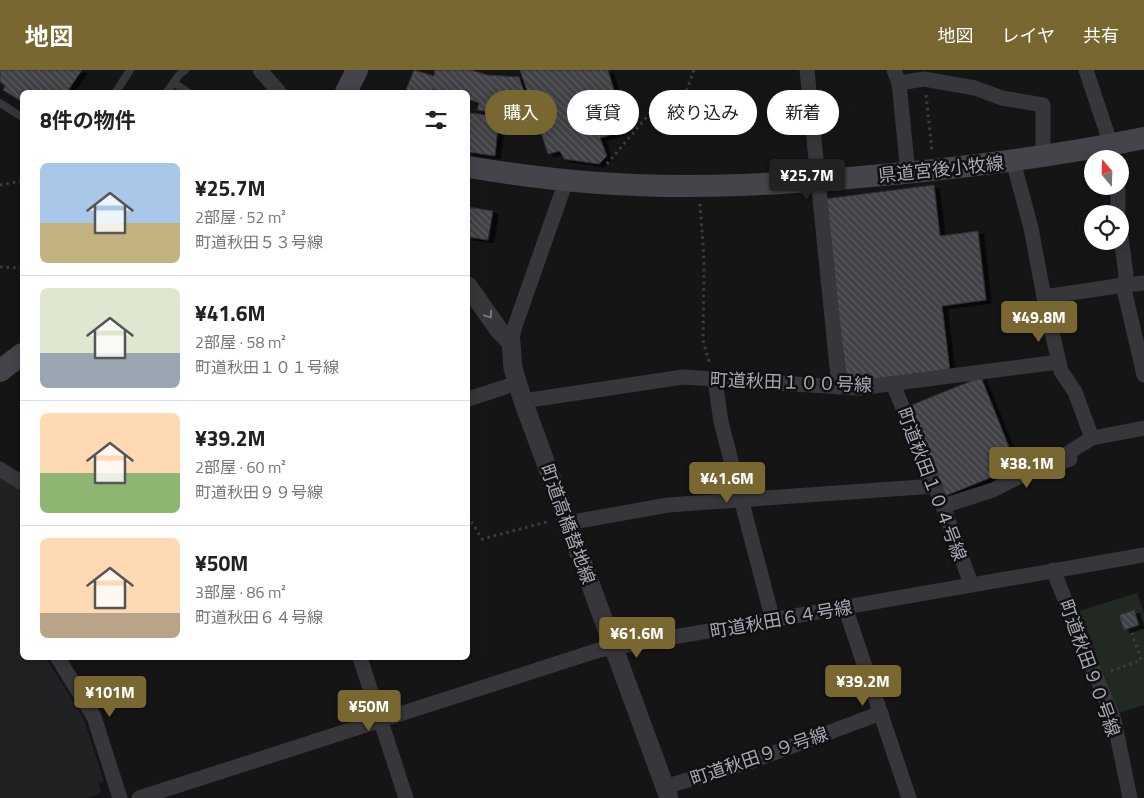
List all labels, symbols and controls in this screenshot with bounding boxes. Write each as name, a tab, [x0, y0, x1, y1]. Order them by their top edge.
text: 地図	[25, 18, 73, 54]
text: 地図	[938, 22, 974, 49]
text: レイヤ	[1002, 22, 1055, 49]
text: 共有	[1083, 22, 1119, 49]
chip: 購入	[485, 90, 557, 135]
chip: 賃貸	[567, 90, 639, 135]
chip: 絞り込み	[649, 90, 757, 135]
chip: 新着	[767, 90, 839, 135]
text: 8件の物件	[40, 104, 136, 136]
icon: filters	[422, 106, 450, 134]
street label: 県道宮後小牧線	[877, 149, 1005, 189]
north arrow	[1084, 150, 1129, 195]
map controls	[1084, 150, 1129, 250]
pin: ¥25.7M	[766, 158, 848, 201]
text: ¥25.7M	[780, 163, 834, 187]
text: ¥25.7M	[195, 172, 265, 204]
icon: home	[80, 183, 140, 243]
text: 2部屋 · 52 m²	[195, 205, 286, 229]
button: locate	[1084, 205, 1129, 250]
text: 町道秋田５３号線	[195, 230, 323, 254]
text: ¥41.6M	[195, 297, 265, 329]
pin: ¥49.8M	[998, 300, 1080, 343]
text: ¥49.8M	[1012, 305, 1066, 329]
icon: home	[80, 308, 140, 368]
one-way arrow	[483, 309, 492, 318]
text: 2部屋 · 58 m²	[195, 330, 286, 354]
text: 町道秋田１０１号線	[195, 355, 339, 379]
street label: 町道秋田１００号線	[710, 366, 872, 398]
street label: 町道秋田１０４号線	[890, 404, 974, 564]
text: ¥39.2M	[195, 422, 265, 454]
icon: home	[80, 433, 140, 493]
pin: ¥38.1M	[986, 446, 1068, 489]
text: ¥38.1M	[1000, 451, 1054, 475]
text: 2部屋 · 60 m²	[195, 455, 286, 479]
street label: 町道高橋替地線	[534, 460, 602, 588]
pin: ¥41.6M	[686, 462, 768, 504]
text: ¥41.6M	[700, 466, 754, 490]
text: 町道秋田９９号線	[195, 480, 323, 504]
text: ¥50M	[195, 547, 248, 579]
icon: home	[80, 558, 140, 618]
text: 3部屋 · 86 m²	[195, 580, 286, 604]
street label: 町道秋田６４号線	[708, 593, 854, 645]
street label: 町道秋田９０号線	[1053, 596, 1127, 740]
text: 町道秋田６４号線	[195, 605, 323, 629]
pin: ¥61.6M	[596, 616, 678, 659]
text: ¥61.6M	[610, 621, 664, 645]
pin: ¥39.2M	[822, 664, 904, 707]
text: ¥39.2M	[836, 669, 890, 693]
pin: ¥101M	[75, 676, 145, 718]
text: ¥101M	[85, 680, 135, 704]
pin: ¥50M	[339, 690, 399, 732]
text: ¥50M	[349, 694, 389, 718]
street label: 町道秋田９９号線	[687, 720, 831, 792]

